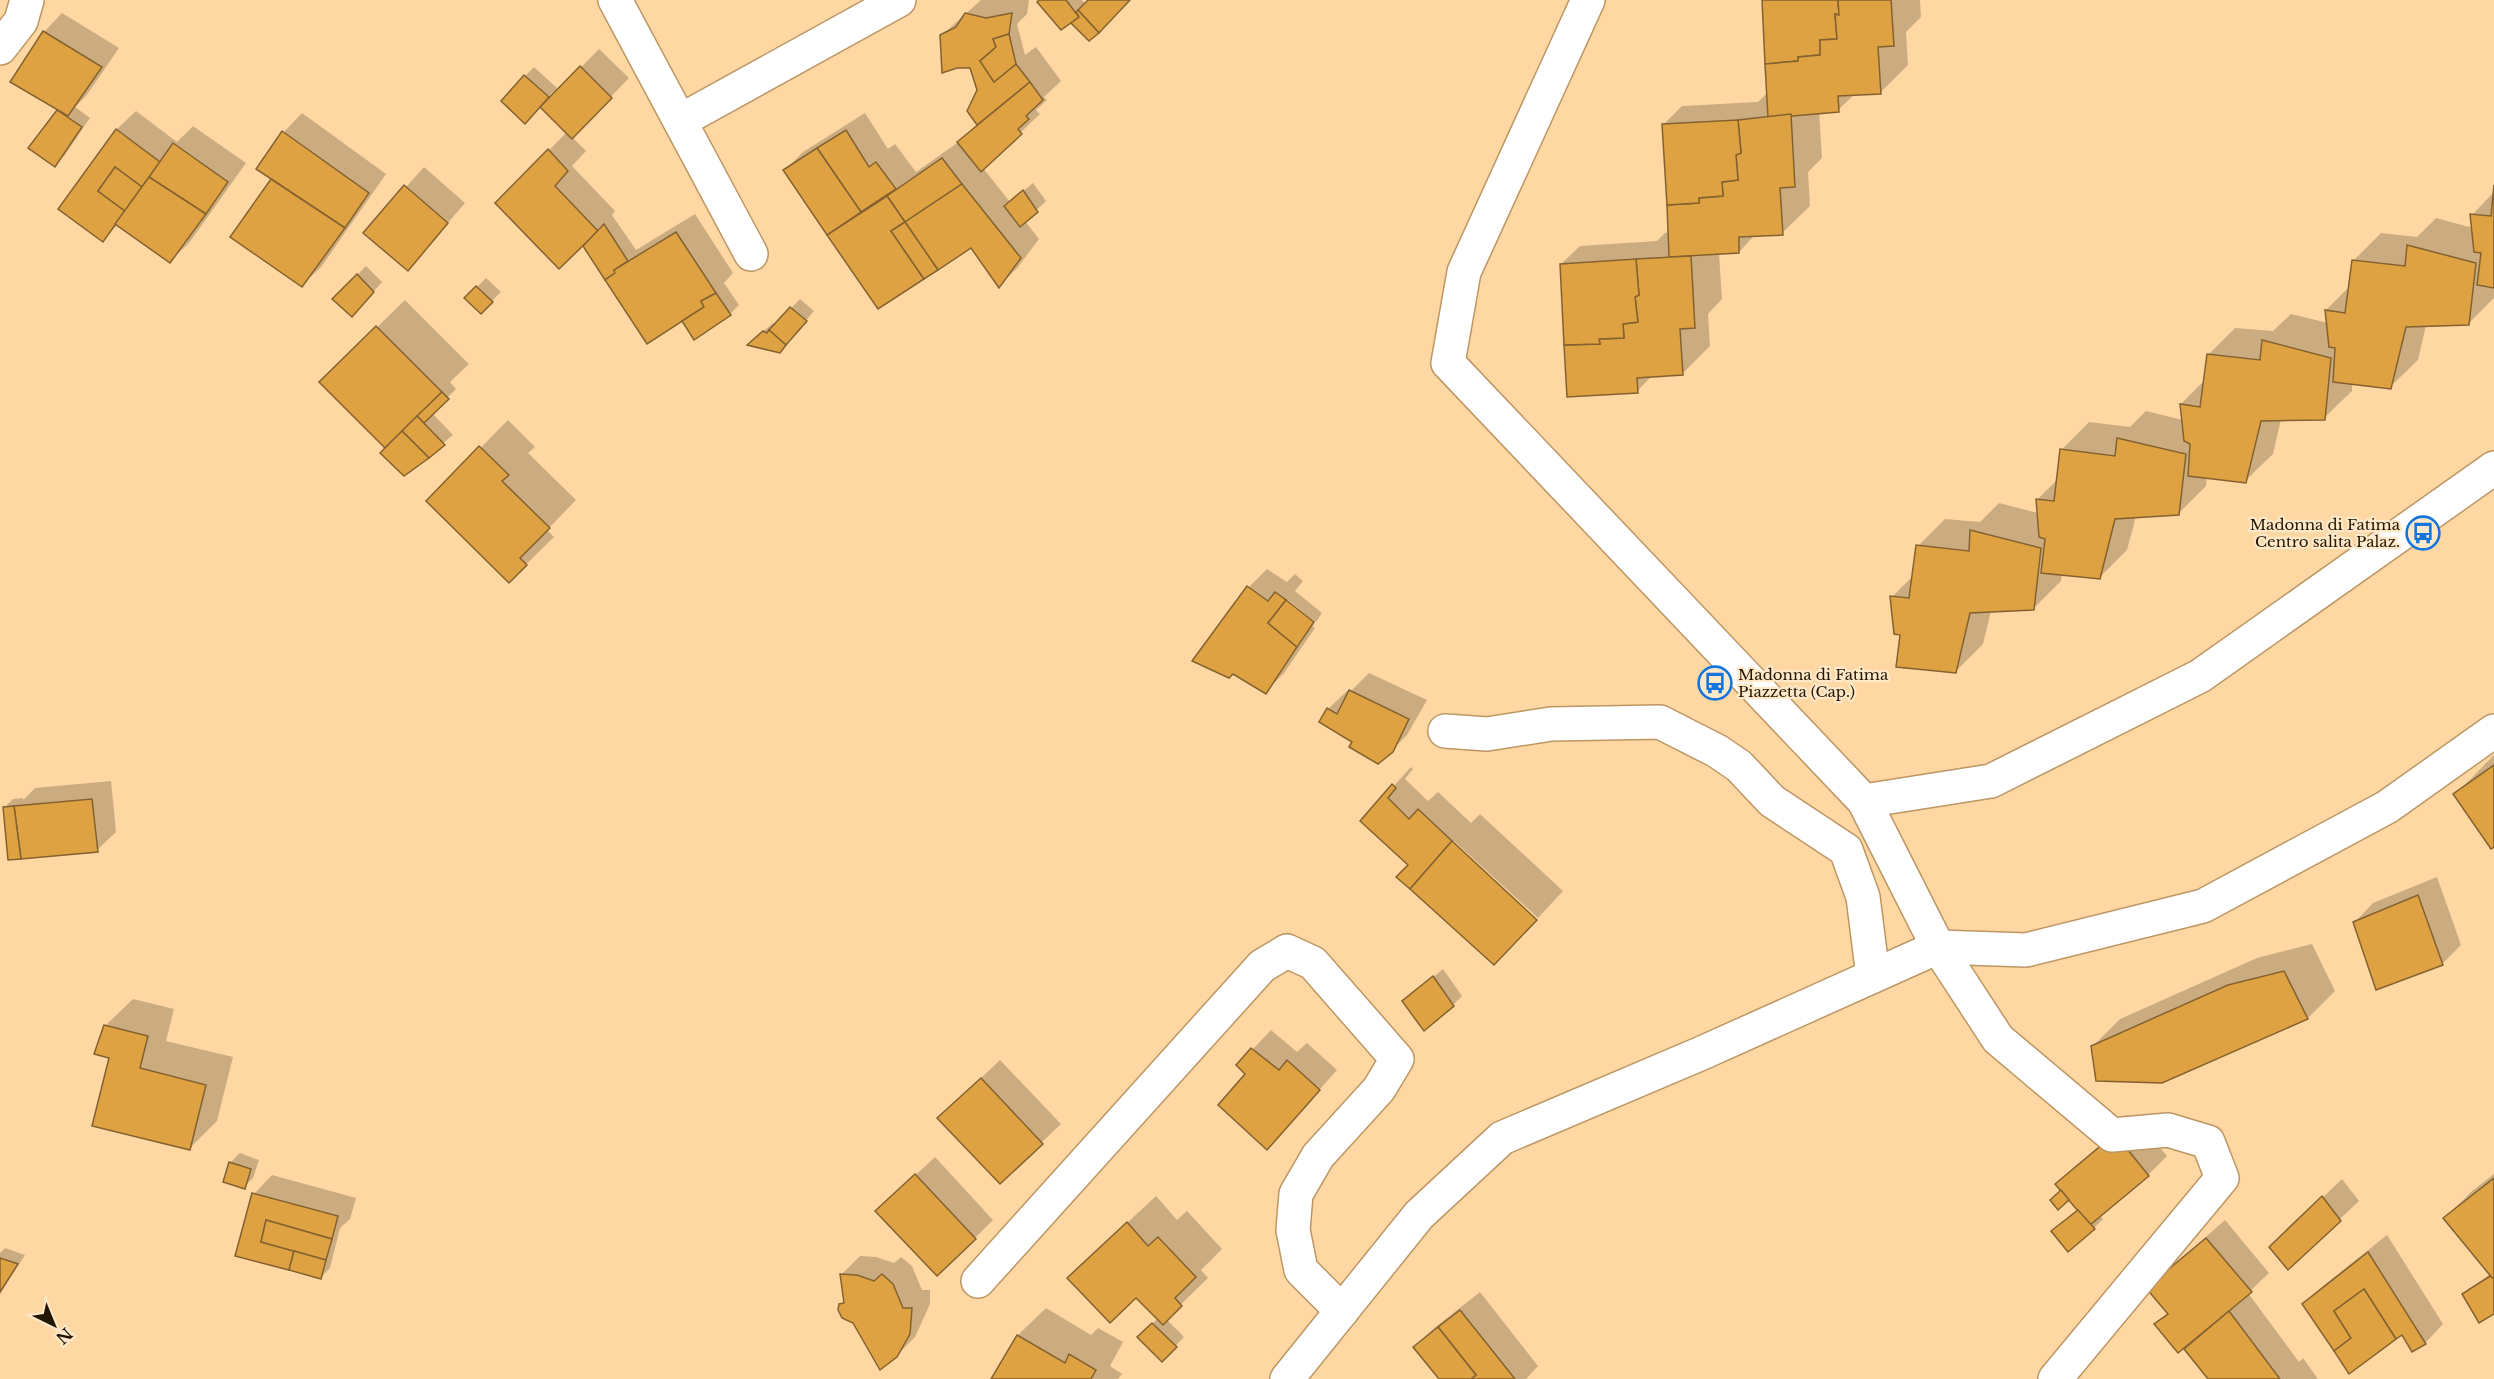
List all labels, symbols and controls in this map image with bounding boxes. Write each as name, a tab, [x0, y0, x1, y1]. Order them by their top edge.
place label: Madonna di Fatima Centro salita Palaz.	[2250, 515, 2401, 551]
bus stop icon: Madonna di Fatima Centro salita Palaz.	[2405, 515, 2441, 551]
bus stop icon: Madonna di Fatima Piazzetta (Cap.)	[1697, 665, 1733, 701]
place label: Madonna di Fatima Piazzetta (Cap.)	[1738, 665, 1889, 701]
north arrow	[24, 1295, 84, 1355]
text: N	[52, 1324, 77, 1348]

